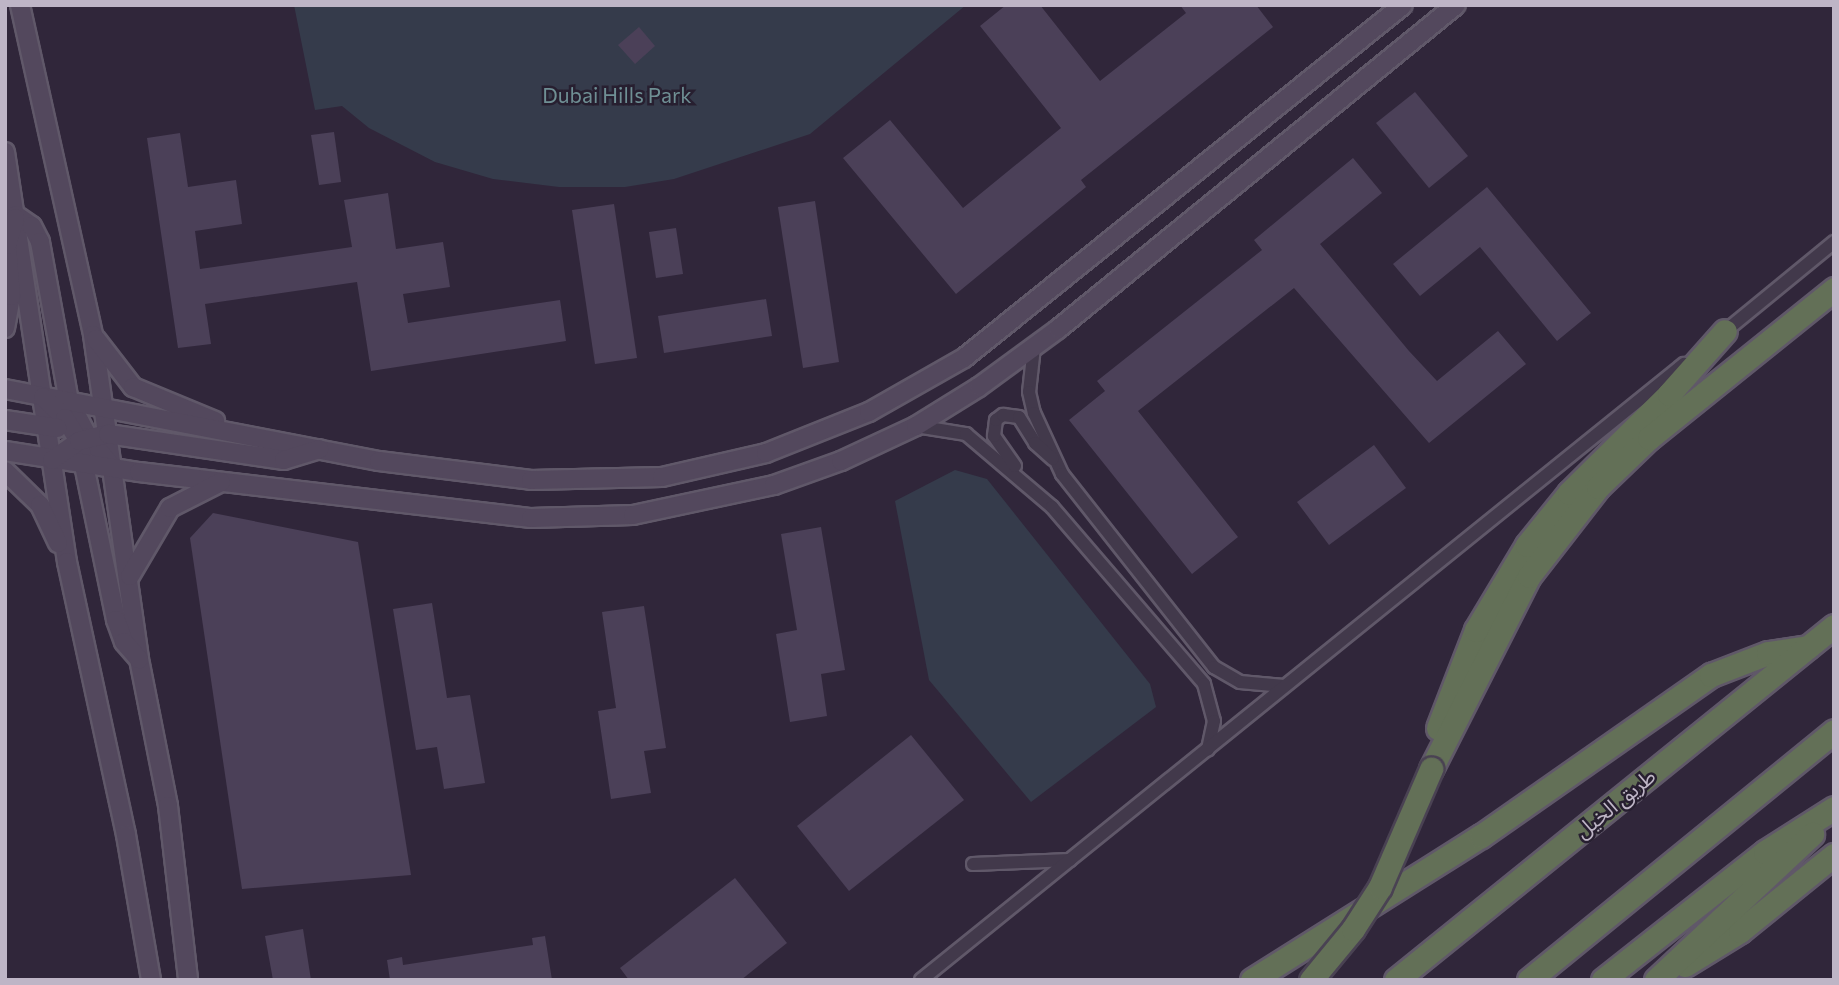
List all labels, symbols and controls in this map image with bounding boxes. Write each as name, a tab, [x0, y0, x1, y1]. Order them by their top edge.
park label: Dubai Hills Park	[542, 82, 692, 108]
street label: طريق الخيل	[1570, 763, 1660, 843]

